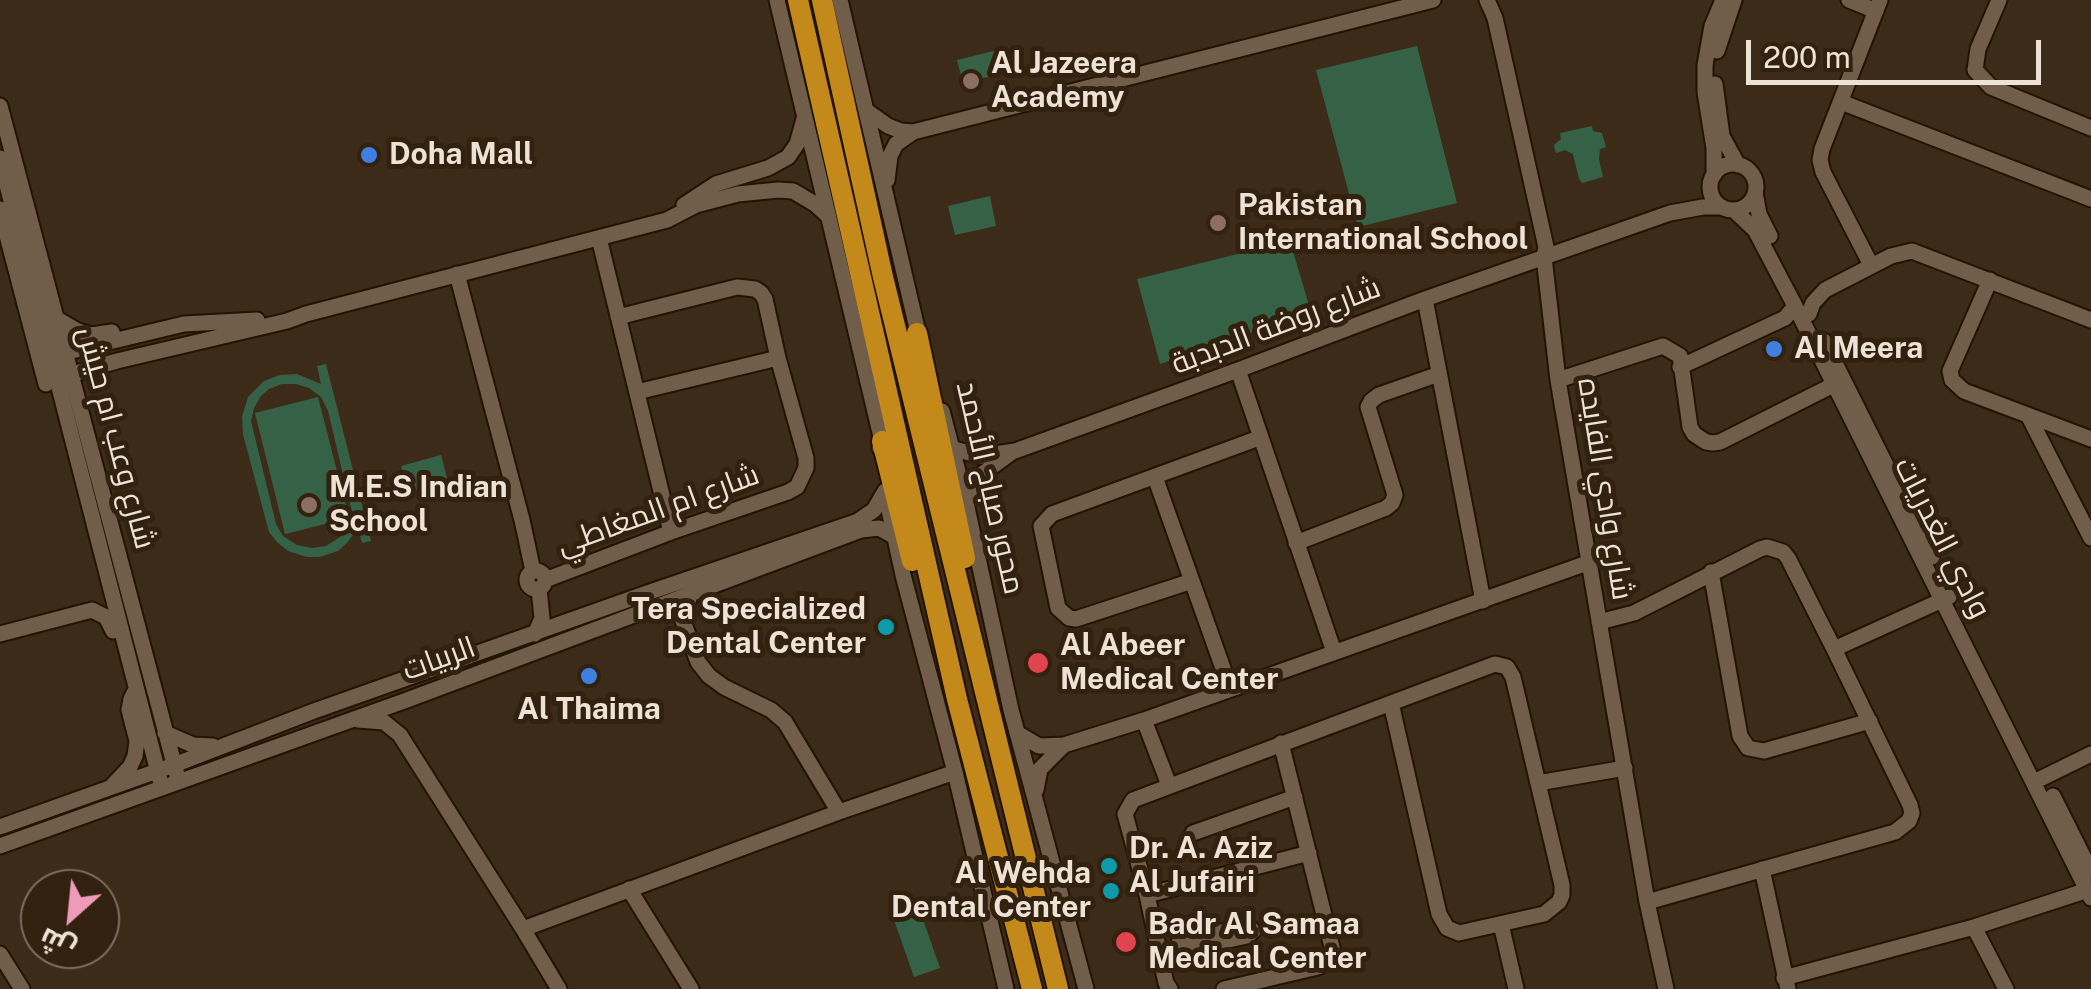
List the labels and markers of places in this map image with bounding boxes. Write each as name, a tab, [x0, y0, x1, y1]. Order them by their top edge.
place label: Al Jazeera Academy	[991, 46, 1137, 116]
marker: Al Jazeera Academy	[960, 70, 982, 92]
place label: Doha Mall	[389, 137, 533, 173]
marker: Doha Mall	[358, 144, 380, 166]
place label: Pakistan International School	[1238, 188, 1528, 258]
marker: Pakistan International School	[1207, 212, 1229, 234]
place label: Al Meera	[1794, 331, 1923, 367]
marker: Al Meera	[1763, 338, 1785, 360]
place label: M.E.S Indian School	[329, 470, 507, 540]
marker: M.E.S Indian School	[298, 494, 320, 516]
place label: Tera Specialized Dental Center	[631, 592, 866, 662]
marker: Tera Specialized Dental Center	[875, 616, 897, 638]
place label: Al Abeer Medical Center	[1060, 628, 1278, 698]
marker: Al Abeer Medical Center	[1025, 650, 1051, 676]
marker: Al Thaima	[578, 665, 600, 687]
place label: Al Thaima	[517, 692, 661, 728]
place label: Dr. A. Aziz Al Jufairi	[1129, 831, 1273, 902]
marker: Dr. A. Aziz Al Jufairi	[1098, 855, 1120, 877]
place label: Al Wehda Dental Center	[891, 856, 1091, 926]
marker: Al Wehda Dental Center	[1100, 880, 1122, 902]
place label: Badr Al Samaa Medical Center	[1148, 907, 1366, 978]
marker: Badr Al Samaa Medical Center	[1113, 929, 1139, 955]

